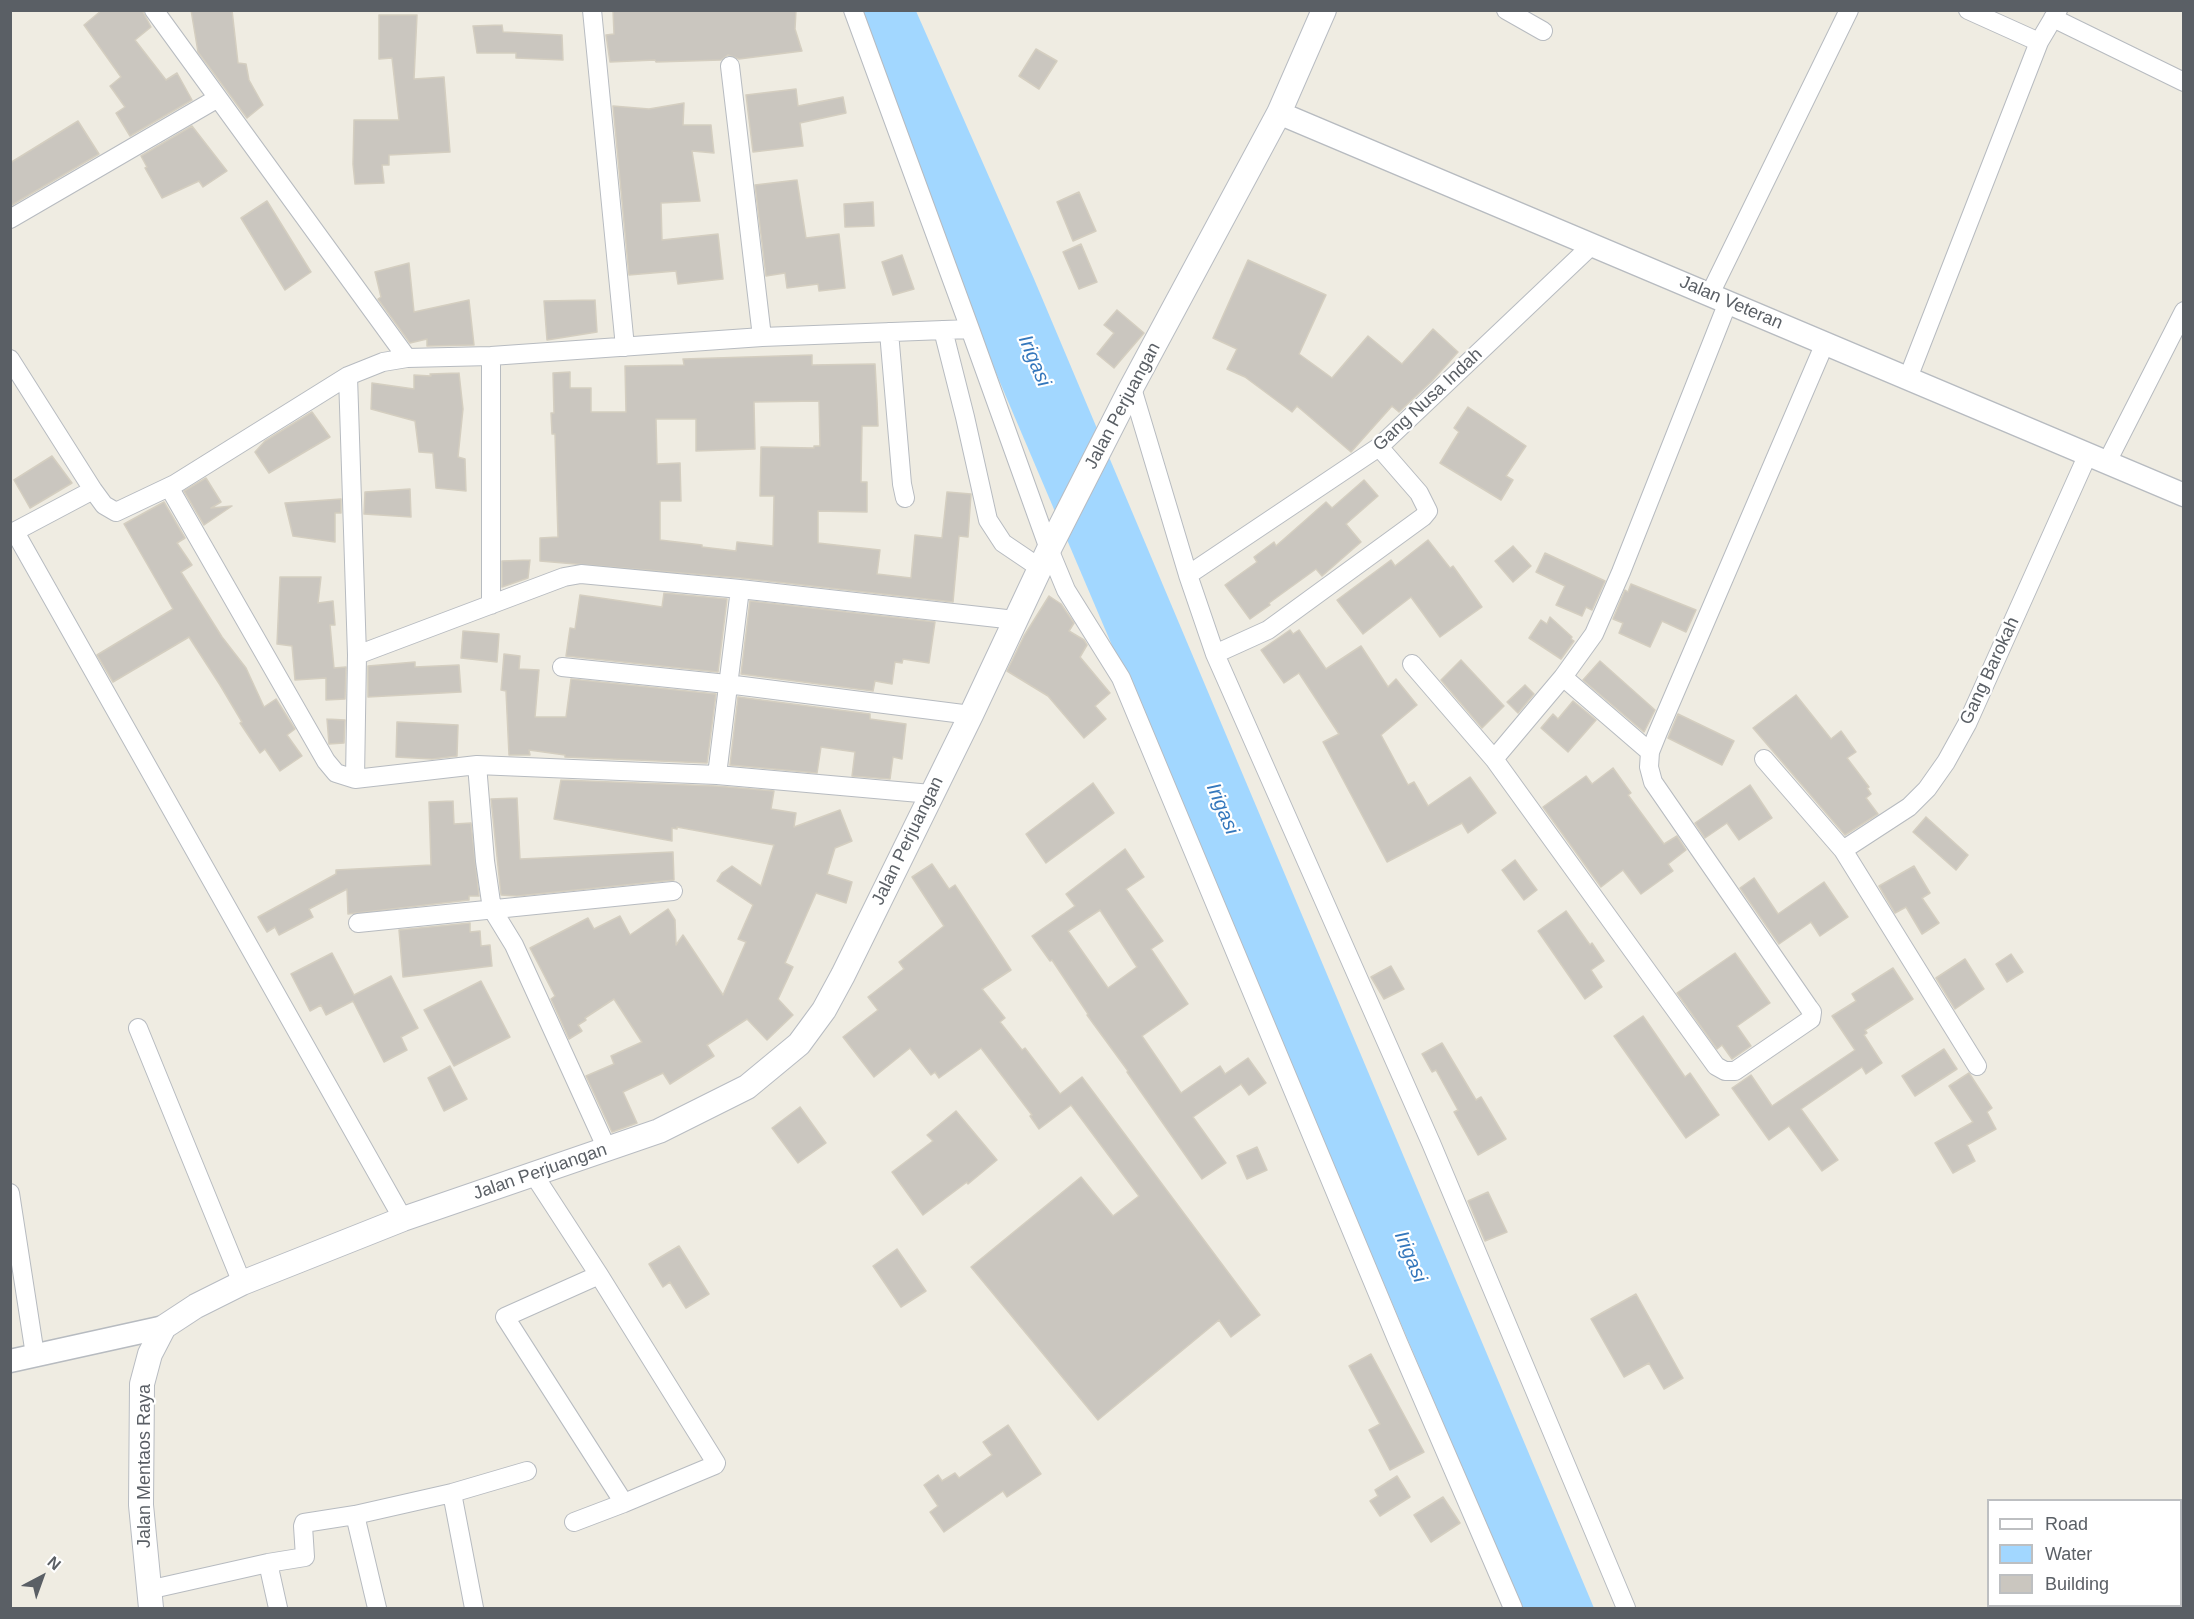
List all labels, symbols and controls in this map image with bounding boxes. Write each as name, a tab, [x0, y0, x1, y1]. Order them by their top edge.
street label: Jalan Veteran	[1676, 272, 1786, 334]
water label: Irigasi	[1013, 332, 1055, 390]
street label: Jalan Perjuangan	[1081, 339, 1165, 473]
street label: Gang Nusa Indah	[1369, 344, 1487, 456]
street label: Gang Barokah	[1956, 614, 2024, 728]
street label: Jalan Perjuangan	[868, 773, 948, 909]
water label: Irigasi	[1201, 780, 1243, 838]
street label: Jalan Perjuangan	[470, 1139, 610, 1205]
water label: Irigasi	[1389, 1228, 1431, 1286]
street label: Jalan Mentaos Raya	[134, 1384, 156, 1548]
legend	[1987, 1499, 2182, 1607]
text: Road	[2045, 1514, 2088, 1534]
text: Water	[2045, 1544, 2092, 1564]
north arrow	[12, 1547, 72, 1607]
text: N	[44, 1553, 64, 1573]
text: Building	[2045, 1574, 2109, 1594]

